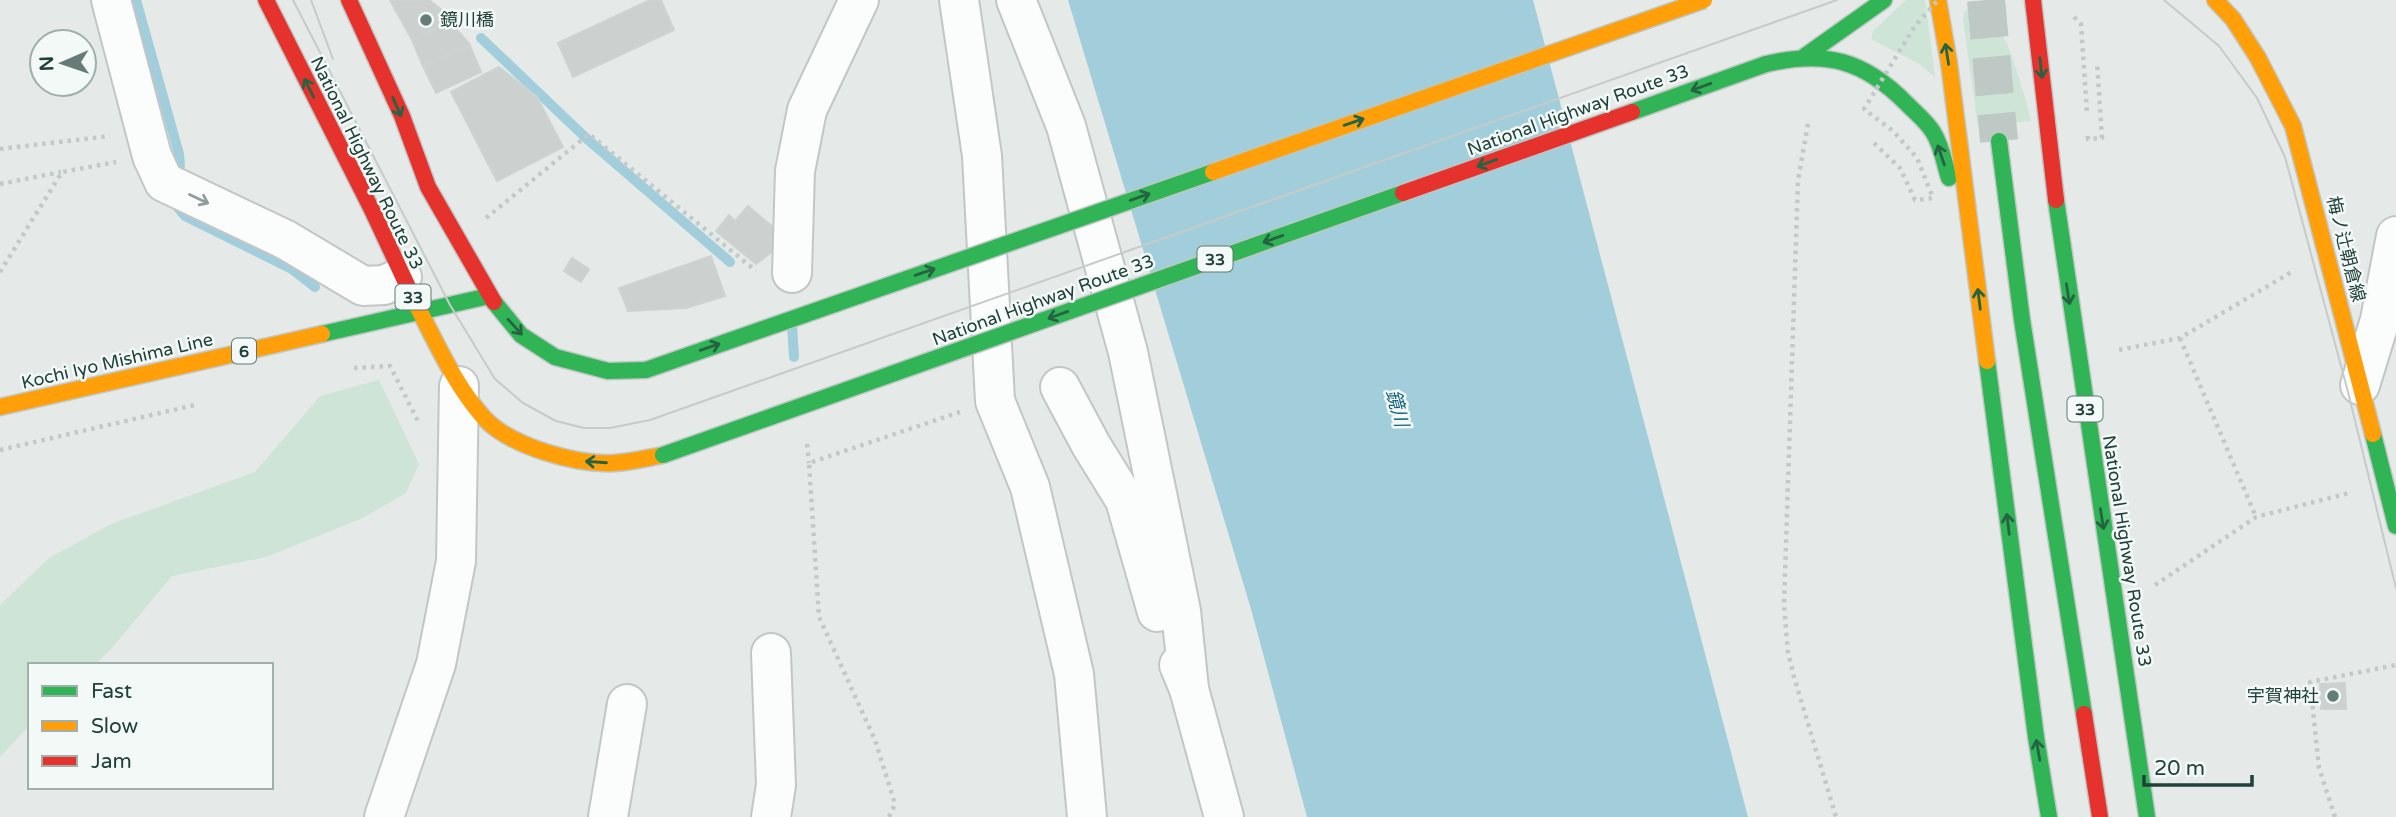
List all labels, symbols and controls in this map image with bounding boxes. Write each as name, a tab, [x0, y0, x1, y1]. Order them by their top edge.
place label: 鏡川橋	[440, 9, 494, 31]
marker: 鏡川橋	[418, 12, 434, 28]
north arrow	[28, 28, 98, 98]
one-way arrow	[1940, 43, 1953, 66]
street label: National Highway Route 33	[306, 53, 428, 273]
text: N	[36, 56, 58, 72]
one-way arrow	[2034, 56, 2047, 79]
street label: National Highway Route 33	[1464, 60, 1692, 160]
one-way arrow	[302, 78, 316, 98]
one-way arrow	[1691, 82, 1713, 94]
one-way arrow	[391, 95, 404, 117]
one-way arrow	[1343, 115, 1365, 127]
one-way arrow	[1934, 145, 1946, 167]
one-way arrow	[1477, 158, 1499, 170]
one-way arrow	[1128, 190, 1150, 202]
one-way arrow	[188, 193, 209, 206]
street label: 梅ノ辻朝倉線	[2322, 194, 2370, 304]
one-way arrow	[1262, 234, 1284, 246]
road number: 33	[1198, 246, 1232, 272]
street label: National Highway Route 33	[929, 250, 1157, 350]
one-way arrow	[914, 265, 936, 278]
one-way arrow	[2062, 282, 2075, 305]
road number: 33	[396, 284, 430, 310]
one-way arrow	[1972, 288, 1985, 310]
one-way arrow	[1048, 310, 1070, 322]
one-way arrow	[507, 318, 524, 335]
street label: Kochi Iyo Mishima Line	[19, 328, 215, 394]
road number: 6	[232, 338, 256, 364]
one-way arrow	[699, 340, 721, 352]
water label: 鏡川	[1381, 387, 1413, 431]
road number: 33	[2068, 396, 2102, 422]
street label: National Highway Route 33	[2098, 434, 2156, 668]
one-way arrow	[585, 455, 608, 468]
one-way arrow	[2096, 507, 2109, 529]
one-way arrow	[2002, 513, 2015, 536]
legend	[28, 663, 273, 789]
text: Fast	[91, 679, 132, 704]
place label: 宇賀神社	[2247, 685, 2319, 707]
marker: 宇賀神社	[2325, 688, 2341, 704]
text: Slow	[91, 714, 139, 739]
one-way arrow	[2031, 739, 2044, 762]
scale bar	[2144, 744, 2252, 788]
text: Jam	[91, 749, 132, 774]
text: 20 m	[2154, 756, 2205, 781]

